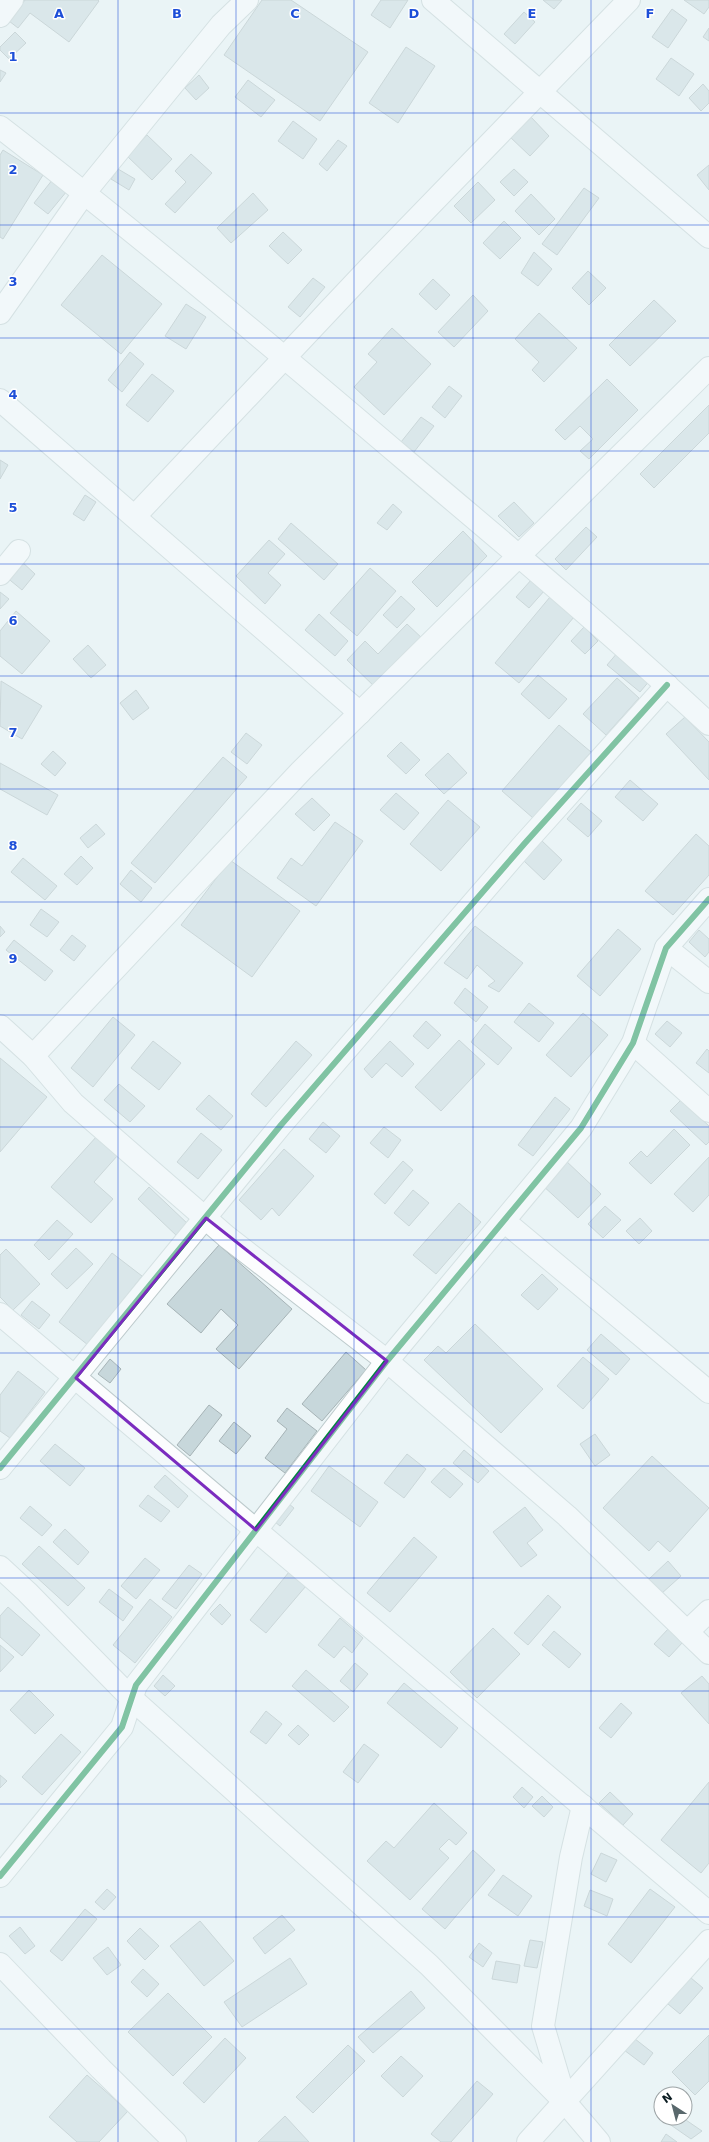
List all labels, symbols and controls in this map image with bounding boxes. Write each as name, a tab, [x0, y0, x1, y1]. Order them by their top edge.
text: A	[54, 6, 64, 21]
text: B	[172, 6, 182, 21]
text: C	[290, 6, 300, 21]
text: D	[409, 6, 420, 21]
text: E	[528, 6, 536, 21]
text: F	[646, 6, 654, 21]
text: 1	[8, 49, 18, 64]
text: 2	[8, 162, 18, 177]
text: 3	[8, 274, 18, 289]
text: 4	[8, 387, 18, 402]
text: 5	[8, 500, 18, 515]
text: 6	[8, 613, 18, 628]
text: 7	[8, 725, 18, 740]
text: 8	[8, 838, 18, 853]
text: 9	[8, 951, 18, 966]
north arrow	[653, 2086, 693, 2126]
text: N	[660, 2090, 675, 2106]

